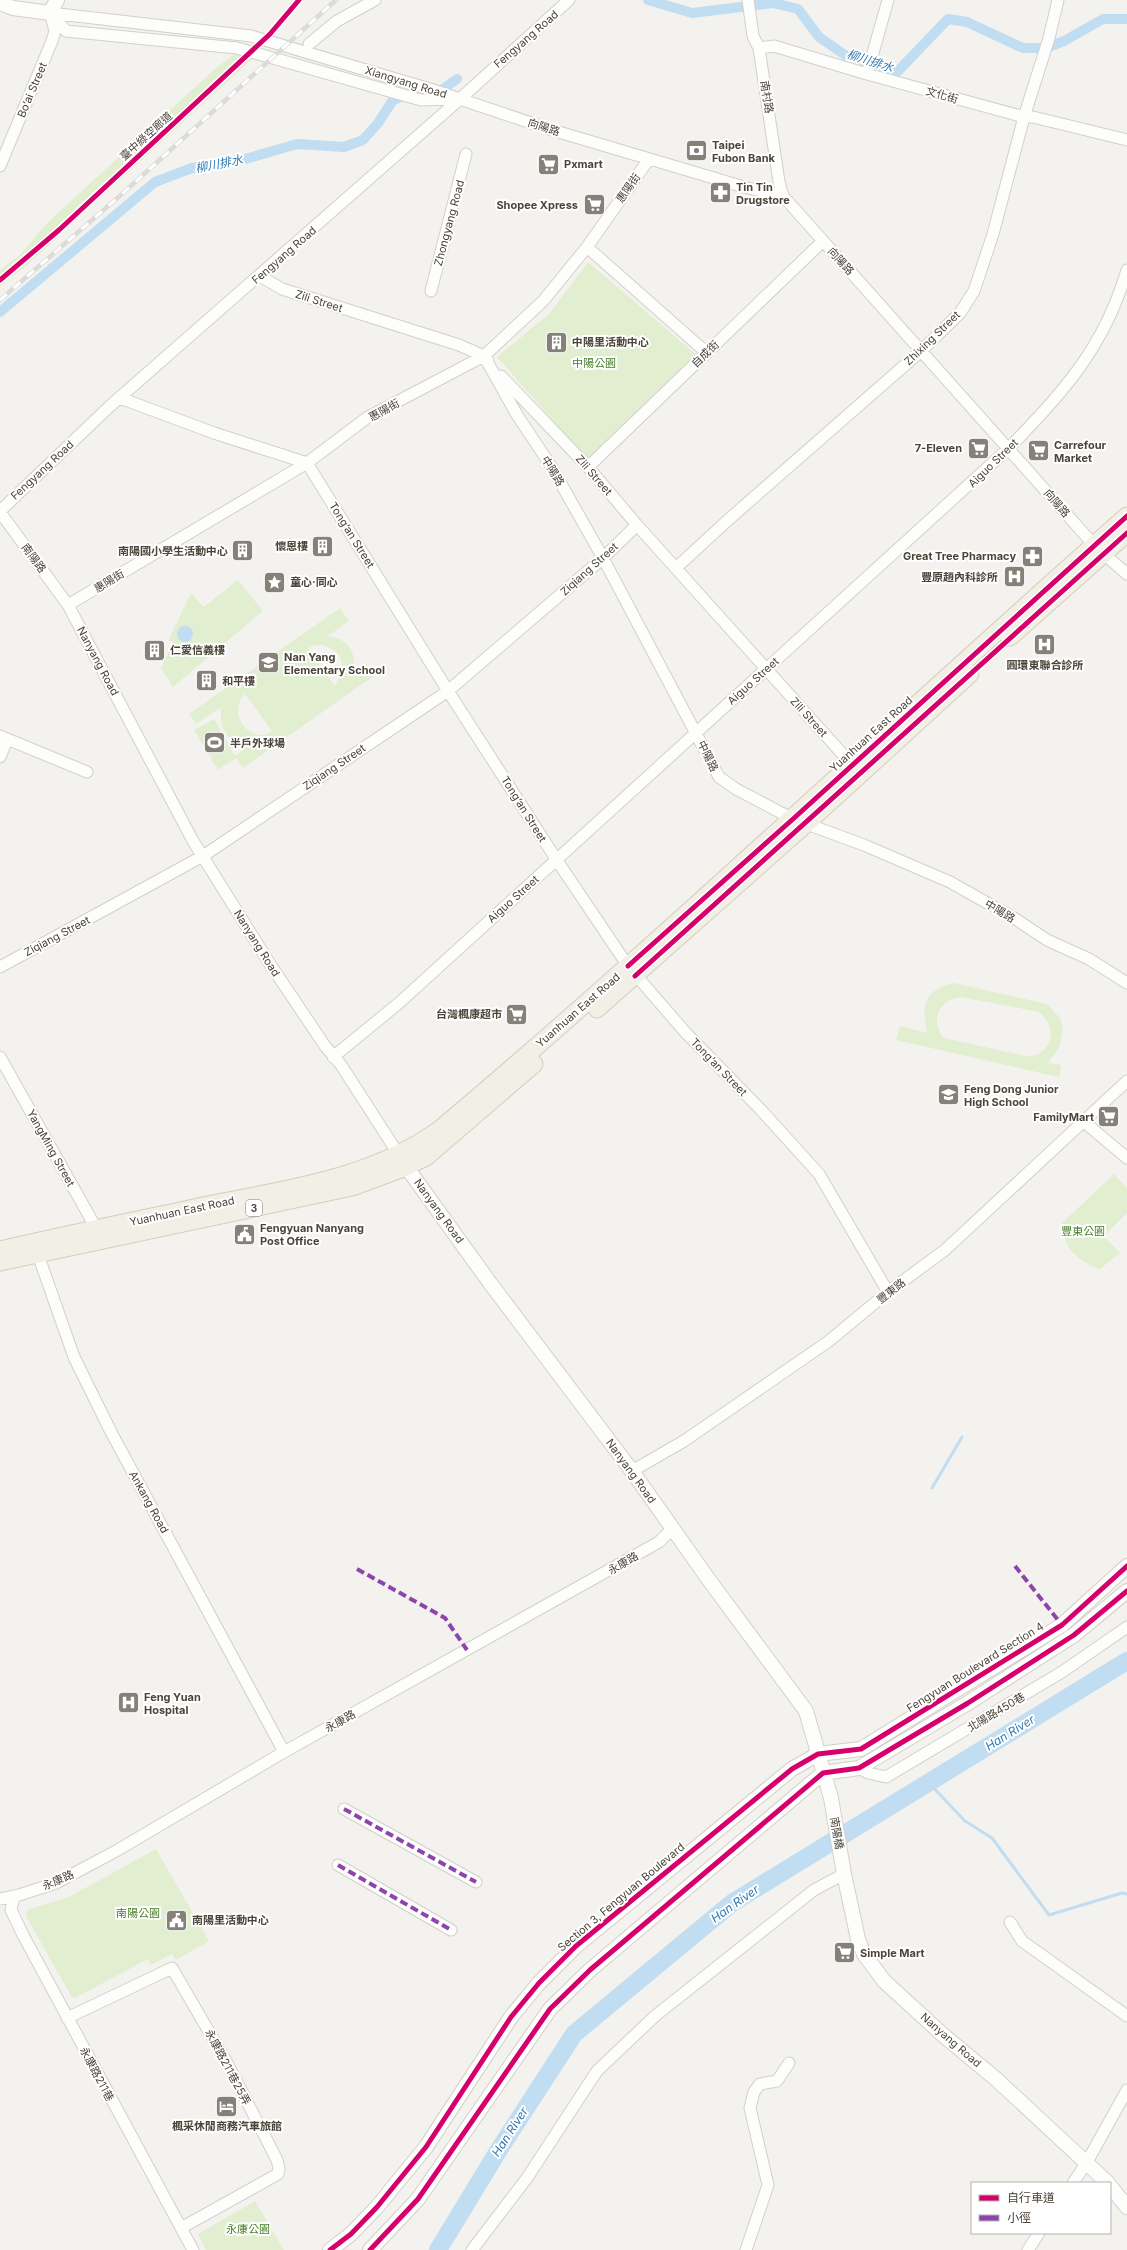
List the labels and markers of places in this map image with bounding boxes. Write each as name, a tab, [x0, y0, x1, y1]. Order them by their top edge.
bank icon: Taipei Fubon Bank	[683, 138, 709, 164]
place label: Taipei Fubon Bank	[712, 138, 776, 165]
supermarket icon: Pxmart	[535, 151, 561, 177]
place label: Pxmart	[564, 157, 603, 171]
pharmacy icon: Tin Tin Drugstore	[708, 180, 734, 206]
place label: Tin Tin Drugstore	[736, 180, 790, 207]
supermarket icon: Shopee Xpress	[581, 192, 607, 218]
place label: Shopee Xpress	[496, 198, 578, 212]
building icon: 中陽里活動中心	[543, 329, 569, 355]
place label: 中陽里活動中心	[572, 335, 649, 349]
supermarket icon: 7-Eleven	[965, 435, 991, 461]
supermarket icon: Carrefour Market	[1025, 438, 1051, 464]
place label: Carrefour Market	[1054, 438, 1107, 465]
place label: 7-Eleven	[915, 441, 962, 455]
building icon: 懷恩樓	[310, 533, 336, 559]
building icon: 南陽國小學生活動中心	[230, 538, 256, 564]
place label: 懷恩樓	[275, 539, 308, 553]
pharmacy icon: Great Tree Pharmacy	[1019, 543, 1045, 569]
place label: 南陽國小學生活動中心	[118, 544, 228, 558]
place label: Great Tree Pharmacy	[903, 549, 1016, 563]
hospital icon: 豐原趙內科診所	[1001, 564, 1027, 590]
place icon: 童心‧同心	[262, 569, 288, 595]
place label: 豐原趙內科診所	[921, 570, 998, 584]
place label: 童心‧同心	[290, 575, 338, 589]
hospital icon: 圓環東聯合診所	[1032, 632, 1058, 658]
building icon: 仁愛信義樓	[141, 637, 167, 663]
place label: 仁愛信義樓	[170, 643, 225, 657]
school or university icon: Nan Yang Elementary School	[255, 650, 281, 676]
place label: Nan Yang Elementary School	[284, 650, 385, 677]
place label: 圓環東聯合診所	[1007, 658, 1084, 672]
building icon: 和平樓	[194, 668, 220, 694]
place label: 和平樓	[222, 674, 255, 688]
sports icon: 半戶外球場	[202, 730, 228, 756]
place label: 半戶外球場	[230, 736, 285, 750]
supermarket icon: 台灣楓康超市	[504, 1001, 530, 1027]
place label: 台灣楓康超市	[436, 1007, 502, 1021]
school or university icon: Feng Dong Junior High School	[936, 1082, 962, 1108]
place label: Feng Dong Junior High School	[964, 1082, 1059, 1109]
supermarket icon: FamilyMart	[1096, 1104, 1122, 1130]
place label: FamilyMart	[1033, 1110, 1094, 1124]
public building icon: Fengyuan Nanyang Post Office	[232, 1221, 258, 1247]
place label: Fengyuan Nanyang Post Office	[260, 1221, 364, 1248]
hospital icon: Feng Yuan Hospital	[115, 1690, 141, 1716]
place label: Feng Yuan Hospital	[144, 1690, 201, 1717]
public building icon: 南陽里活動中心	[163, 1907, 189, 1933]
place label: 南陽里活動中心	[192, 1913, 269, 1927]
supermarket icon: Simple Mart	[831, 1940, 857, 1966]
place label: Simple Mart	[860, 1946, 925, 1960]
hotel icon: 楓采休閒商務汽車旅館	[214, 2093, 240, 2119]
place label: 楓采休閒商務汽車旅館	[172, 2119, 282, 2133]

